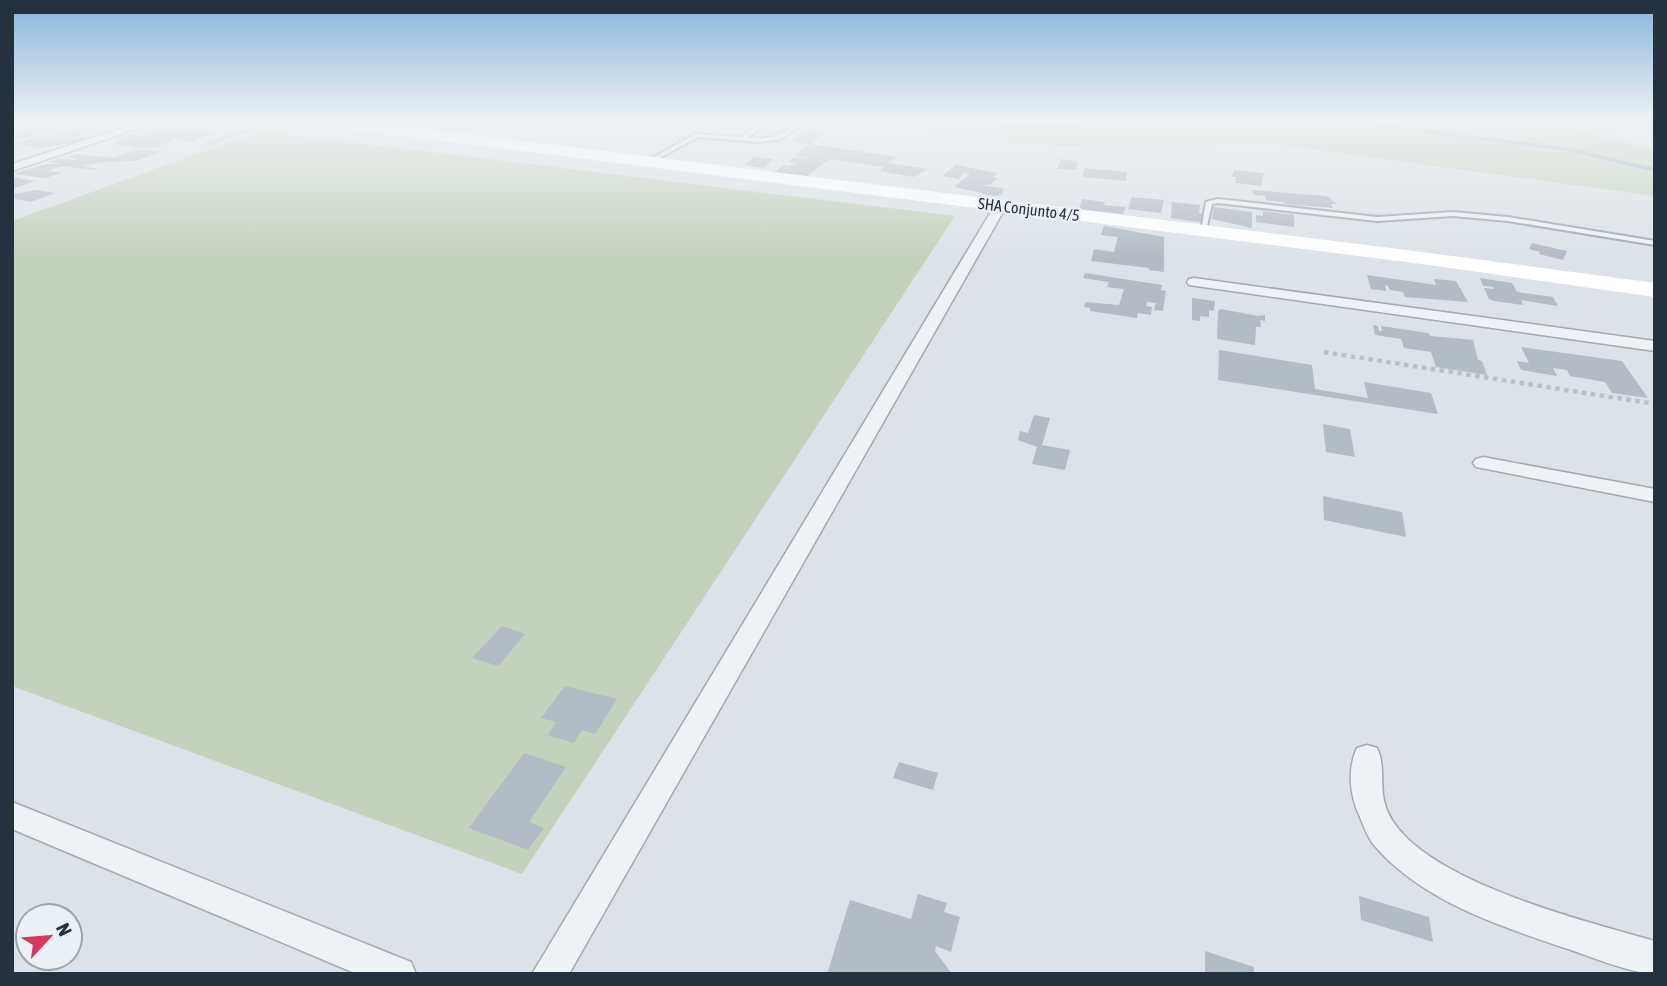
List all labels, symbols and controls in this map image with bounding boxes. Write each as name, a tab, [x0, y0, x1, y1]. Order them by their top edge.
street label: SHA Conjunto 4/5	[977, 194, 1081, 225]
north arrow	[14, 902, 84, 972]
text: N	[52, 920, 77, 939]

